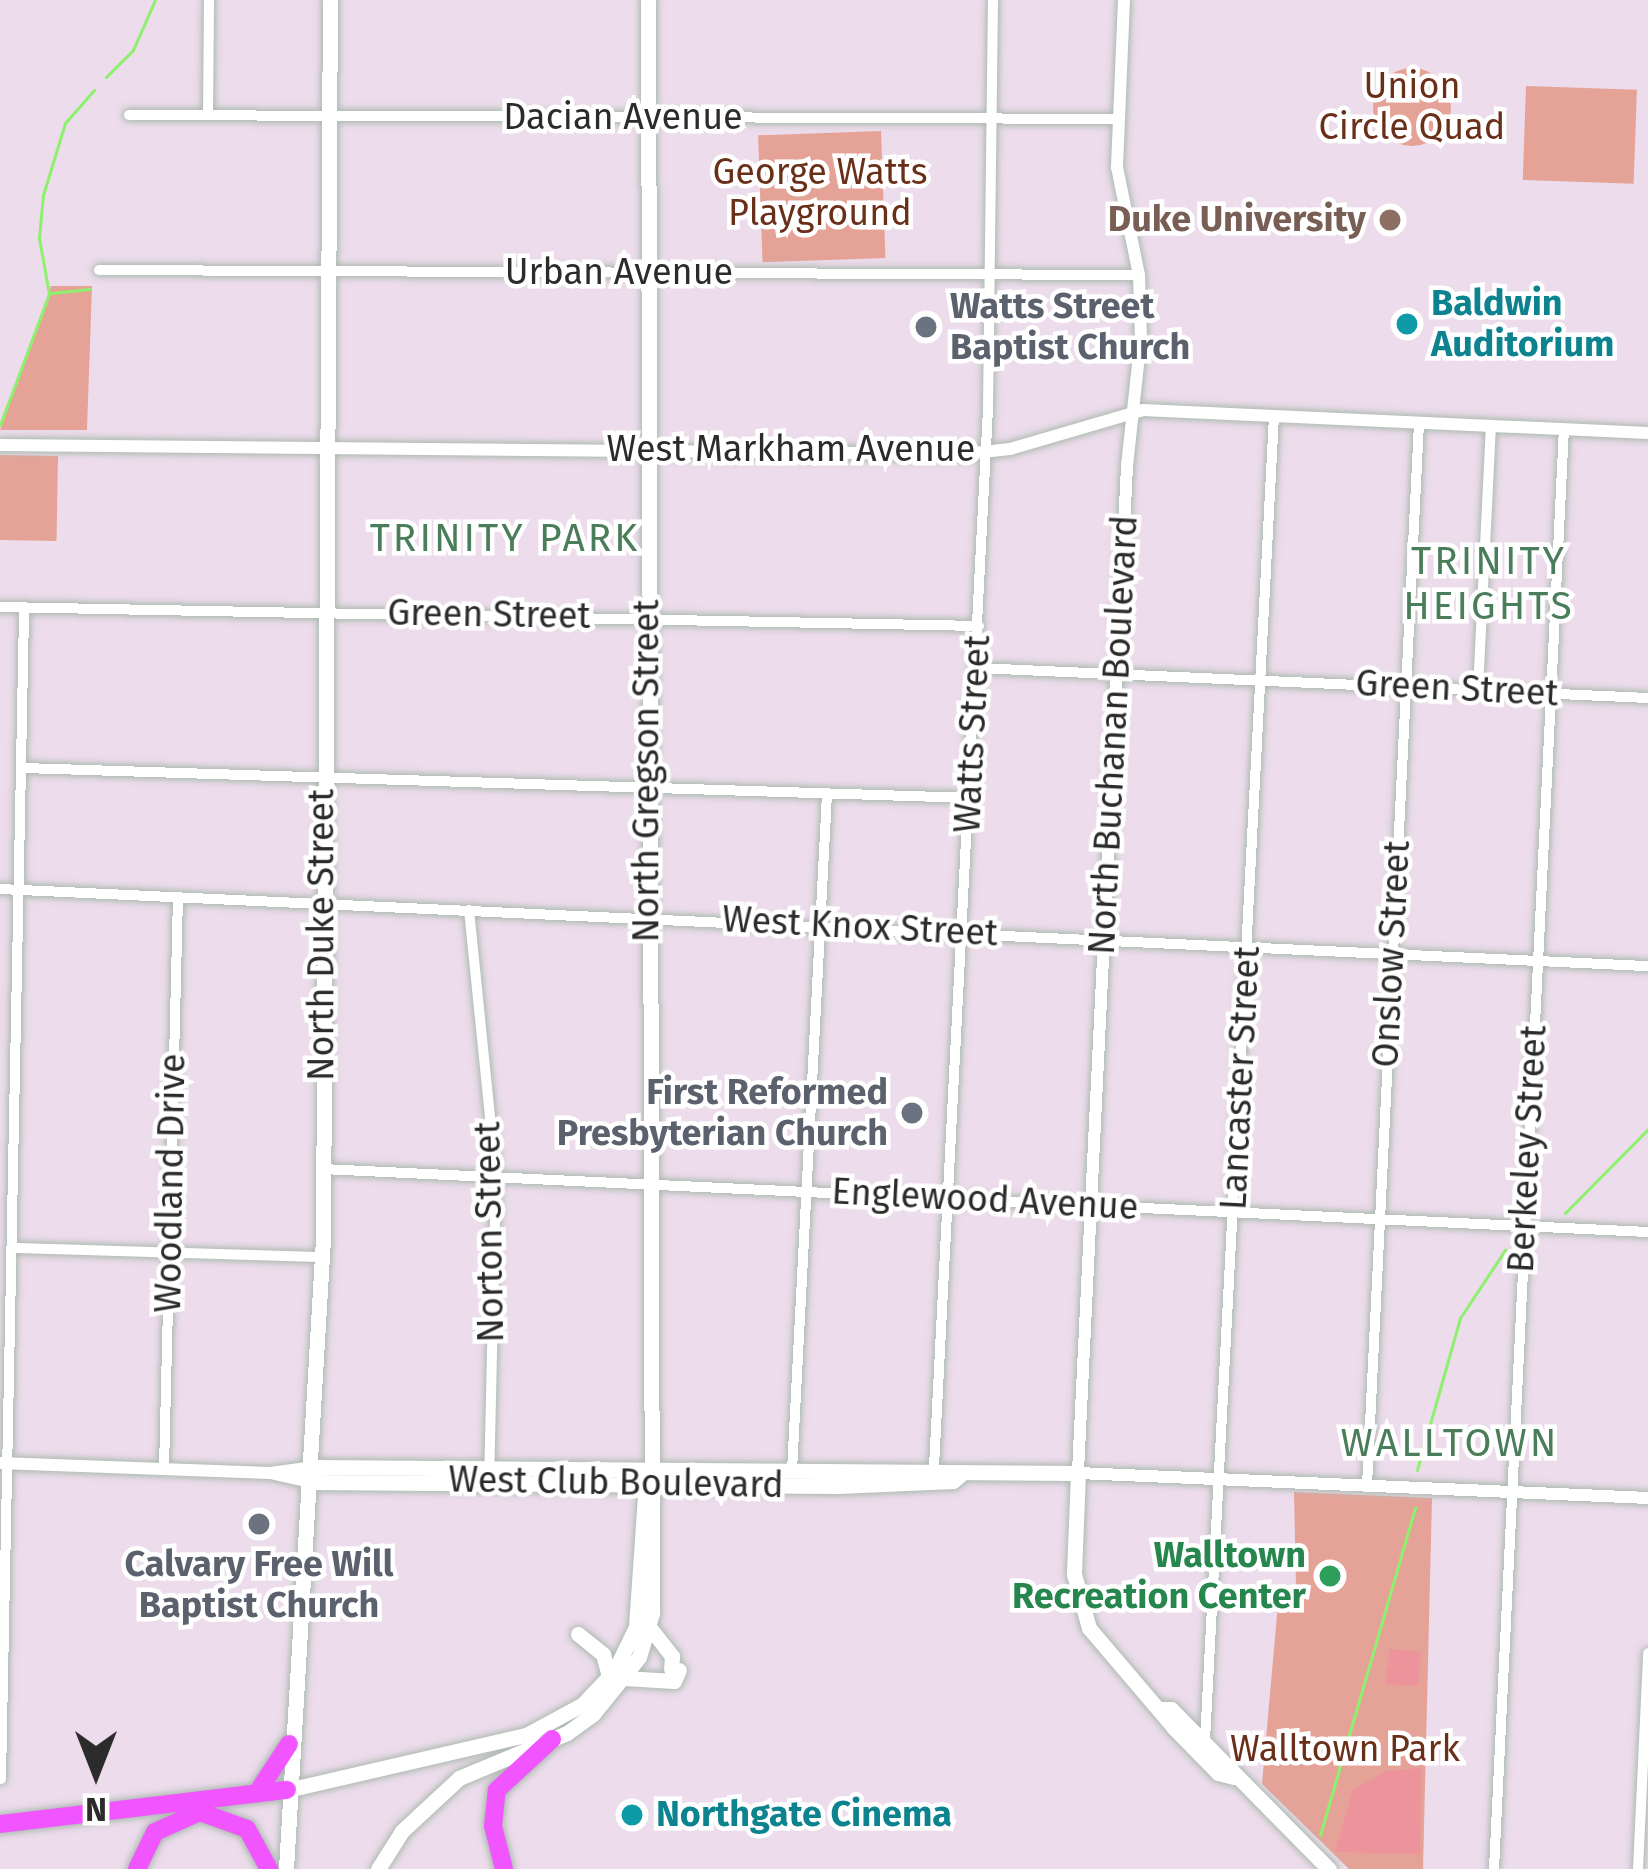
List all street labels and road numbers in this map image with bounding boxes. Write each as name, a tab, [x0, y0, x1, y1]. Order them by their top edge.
street label: Dacian Avenue	[503, 96, 743, 140]
street label: Urban Avenue	[505, 251, 733, 295]
street label: West Markham Avenue	[607, 428, 975, 472]
street label: North Buchanan Boulevard	[1081, 514, 1147, 956]
street label: Green Street	[387, 592, 591, 638]
street label: North Gregson Street	[625, 600, 669, 942]
street label: Watts Street	[946, 634, 1000, 834]
street label: Green Street	[1354, 662, 1560, 716]
street label: North Duke Street	[300, 789, 344, 1081]
street label: Onslow Street	[1364, 839, 1420, 1069]
street label: West Knox Street	[721, 898, 999, 956]
street label: Lancaster Street	[1213, 945, 1269, 1211]
street label: Berkeley Street	[1500, 1024, 1556, 1274]
street label: Woodland Drive	[147, 1053, 195, 1313]
street label: Norton Street	[466, 1121, 514, 1343]
street label: Englewood Avenue	[831, 1170, 1139, 1230]
street label: West Club Boulevard	[448, 1458, 784, 1508]

